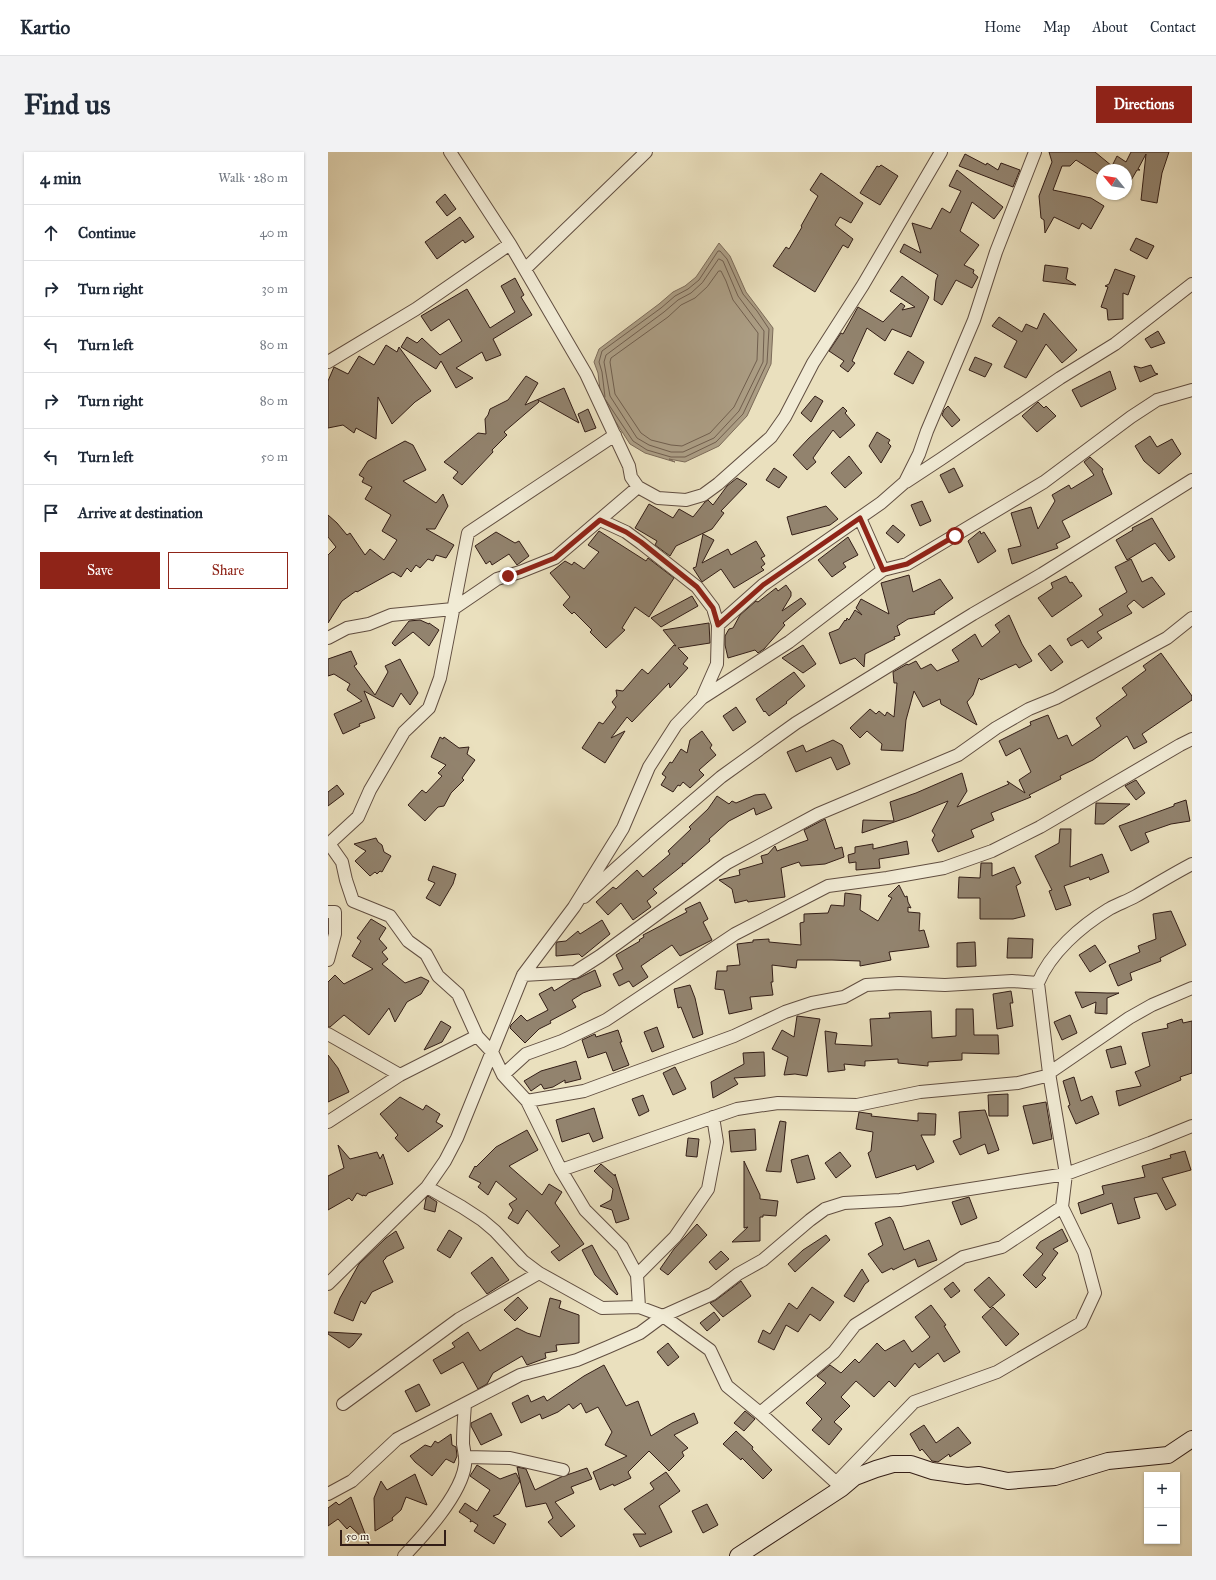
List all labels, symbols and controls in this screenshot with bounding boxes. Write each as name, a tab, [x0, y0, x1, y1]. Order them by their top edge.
text: Kartio	[20, 16, 70, 39]
text: Home	[984, 19, 1021, 36]
text: Map	[1043, 19, 1070, 36]
text: About	[1092, 19, 1128, 36]
text: Contact	[1150, 19, 1196, 36]
button: Directions	[1096, 86, 1192, 123]
text: Find us	[24, 87, 110, 122]
north arrow	[1096, 164, 1132, 200]
text: 4 min	[40, 168, 81, 189]
text: Walk · 280 m	[218, 170, 288, 186]
icon: ahead	[40, 222, 62, 244]
text: Continue	[78, 224, 136, 242]
text: 40 m	[259, 225, 288, 241]
icon: right	[40, 278, 62, 300]
text: Turn right	[78, 280, 143, 298]
text: 30 m	[262, 281, 288, 297]
icon: left	[40, 334, 62, 356]
text: Turn left	[78, 336, 134, 354]
text: 80 m	[260, 337, 288, 353]
icon: right	[40, 390, 62, 412]
text: Turn right	[78, 392, 143, 410]
text: 80 m	[260, 393, 288, 409]
icon: left	[40, 446, 62, 468]
text: Turn left	[78, 448, 134, 466]
text: 50 m	[261, 449, 288, 465]
icon: arrive	[40, 502, 62, 524]
text: Arrive at destination	[78, 504, 203, 522]
route start	[946, 527, 964, 545]
button: Save	[40, 552, 160, 589]
button: Share	[168, 552, 288, 589]
route end	[499, 567, 517, 585]
map controls	[1144, 1472, 1180, 1544]
button: +	[1144, 1472, 1180, 1508]
button: −	[1144, 1508, 1180, 1544]
scale bar	[340, 1528, 446, 1547]
text: 50 m	[346, 1530, 369, 1543]

